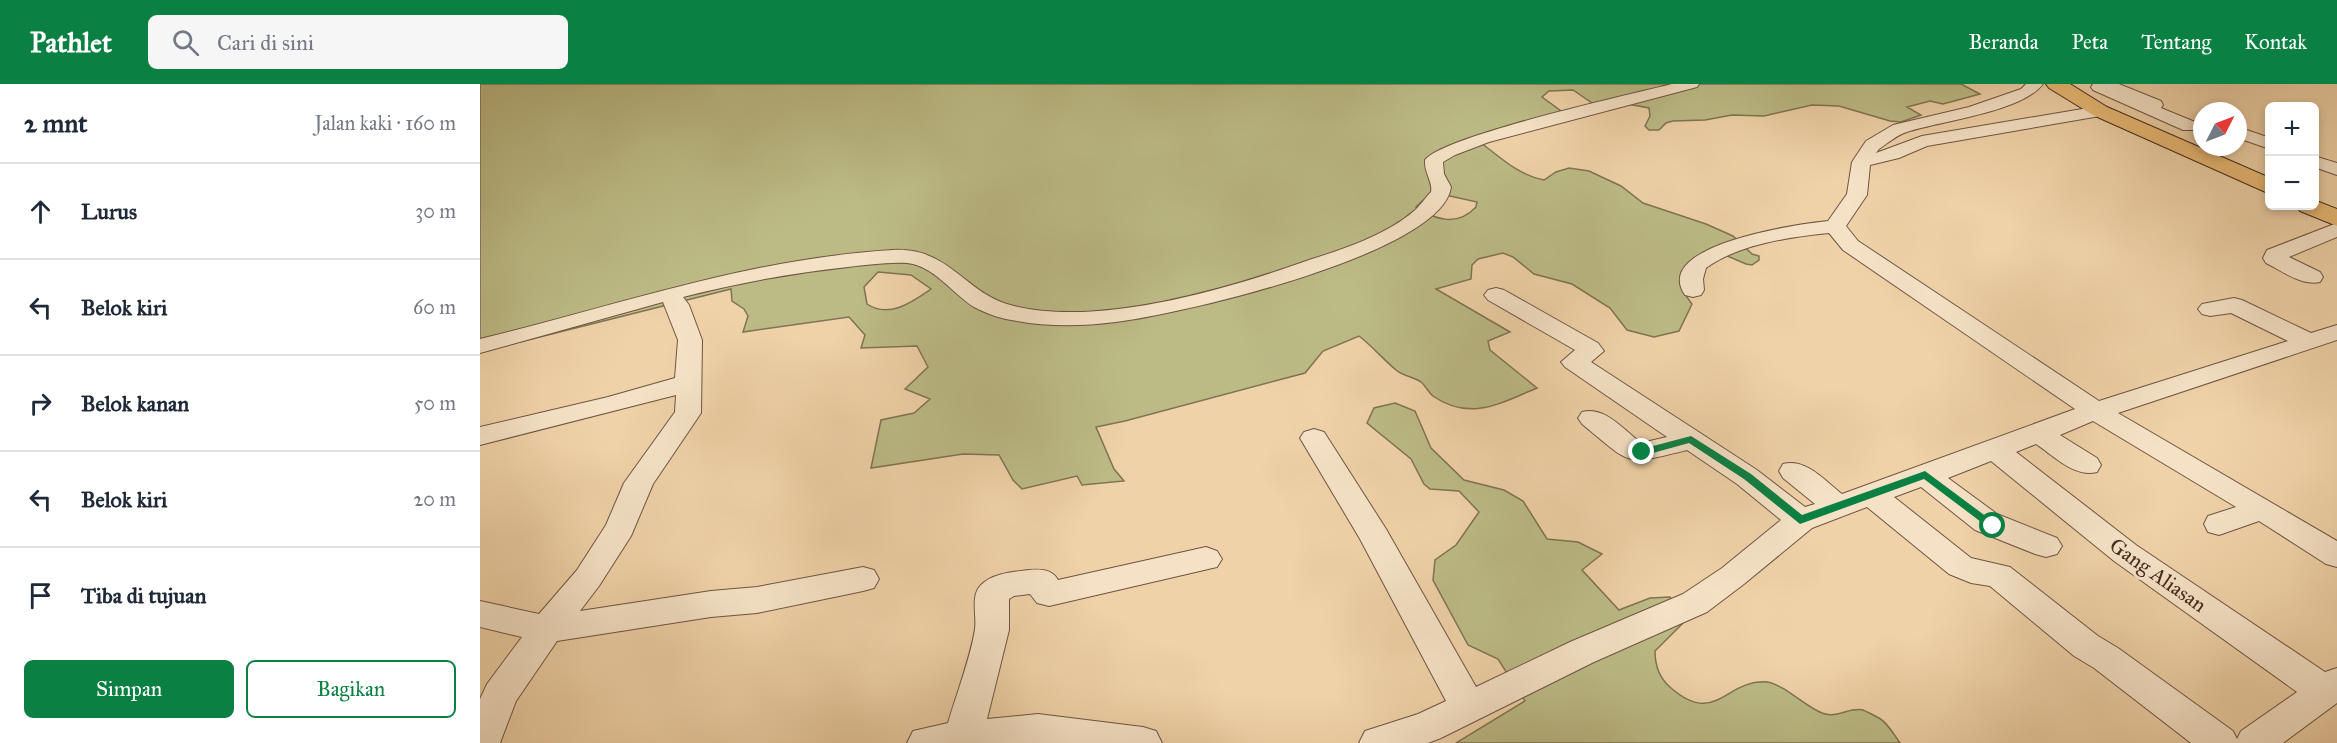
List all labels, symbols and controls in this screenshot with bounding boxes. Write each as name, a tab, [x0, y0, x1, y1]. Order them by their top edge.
search box	[148, 15, 568, 69]
text: Pathlet	[30, 25, 112, 60]
icon: search	[169, 26, 202, 59]
text: Cari di sini	[217, 29, 314, 56]
text: Beranda	[1968, 29, 2039, 55]
text: Peta	[2072, 29, 2108, 55]
text: Tentang	[2141, 29, 2211, 55]
text: Kontak	[2244, 29, 2307, 55]
north arrow	[2193, 102, 2247, 156]
map controls	[2265, 102, 2319, 210]
button: +	[2265, 102, 2319, 156]
text: 2 mnt	[24, 107, 87, 139]
text: Jalan kaki · 160 m	[315, 111, 456, 135]
button: −	[2265, 156, 2319, 210]
icon: ahead	[24, 195, 57, 228]
text: Lurus	[81, 198, 137, 225]
text: 30 m	[415, 199, 456, 223]
icon: left	[24, 291, 57, 324]
text: Belok kiri	[81, 294, 167, 321]
text: 60 m	[413, 295, 456, 319]
icon: right	[24, 387, 57, 420]
text: Belok kanan	[81, 390, 189, 417]
text: 50 m	[414, 391, 456, 415]
route end	[1628, 438, 1654, 464]
icon: left	[24, 483, 57, 516]
text: Belok kiri	[81, 486, 167, 513]
text: 20 m	[413, 487, 456, 511]
route start	[1979, 512, 2005, 538]
street label: Gang Aliasan	[2105, 532, 2211, 618]
icon: arrive	[24, 579, 57, 612]
text: Tiba di tujuan	[81, 582, 206, 609]
button: Simpan	[24, 660, 234, 718]
button: Bagikan	[246, 660, 456, 718]

